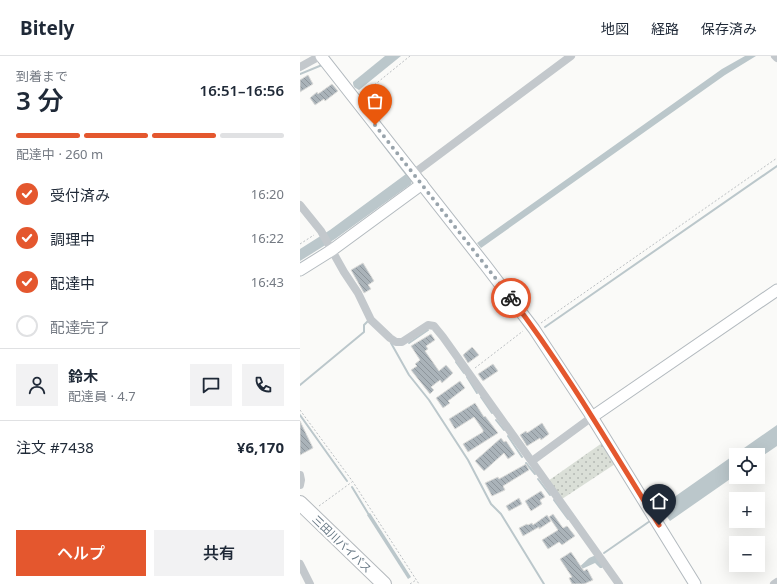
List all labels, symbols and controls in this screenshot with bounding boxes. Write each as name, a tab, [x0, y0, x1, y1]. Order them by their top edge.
text: Bitely	[20, 15, 74, 41]
text: 地図	[601, 19, 629, 38]
text: 経路	[651, 19, 679, 38]
text: 保存済み	[701, 19, 757, 38]
text: 到着まで	[16, 67, 68, 85]
text: 16:51–16:56	[200, 80, 284, 100]
text: 3 分	[16, 82, 64, 118]
pin	[358, 84, 392, 125]
icon: bag	[364, 90, 386, 112]
text: 配達中 · 260 m	[16, 145, 103, 163]
icon: check	[16, 183, 38, 205]
text: 受付済み	[50, 185, 110, 205]
text: 16:20	[251, 185, 284, 203]
icon: check	[16, 227, 38, 249]
text: 調理中	[50, 229, 95, 249]
text: 16:22	[251, 229, 284, 247]
icon: check	[16, 271, 38, 293]
text: 配達中	[50, 273, 95, 293]
text: 16:43	[251, 273, 284, 291]
courier	[491, 278, 531, 318]
icon: bike	[500, 287, 522, 309]
text: 配達完了	[50, 317, 110, 337]
button: person	[16, 364, 58, 406]
button: chat	[190, 364, 232, 406]
button: phone	[242, 364, 284, 406]
text: 鈴木	[68, 366, 98, 386]
text: 配達員 · 4.7	[68, 387, 136, 405]
text: 注文 #7438	[16, 437, 94, 457]
text: ¥6,170	[237, 437, 284, 457]
map controls	[729, 448, 765, 572]
button: locate	[729, 448, 765, 484]
pin	[642, 484, 676, 525]
icon: home	[648, 490, 670, 512]
button: +	[729, 492, 765, 528]
street label: 三田川バイパス	[310, 512, 375, 576]
button: ヘルプ	[16, 530, 146, 576]
button: 共有	[154, 530, 284, 576]
button: −	[729, 536, 765, 572]

